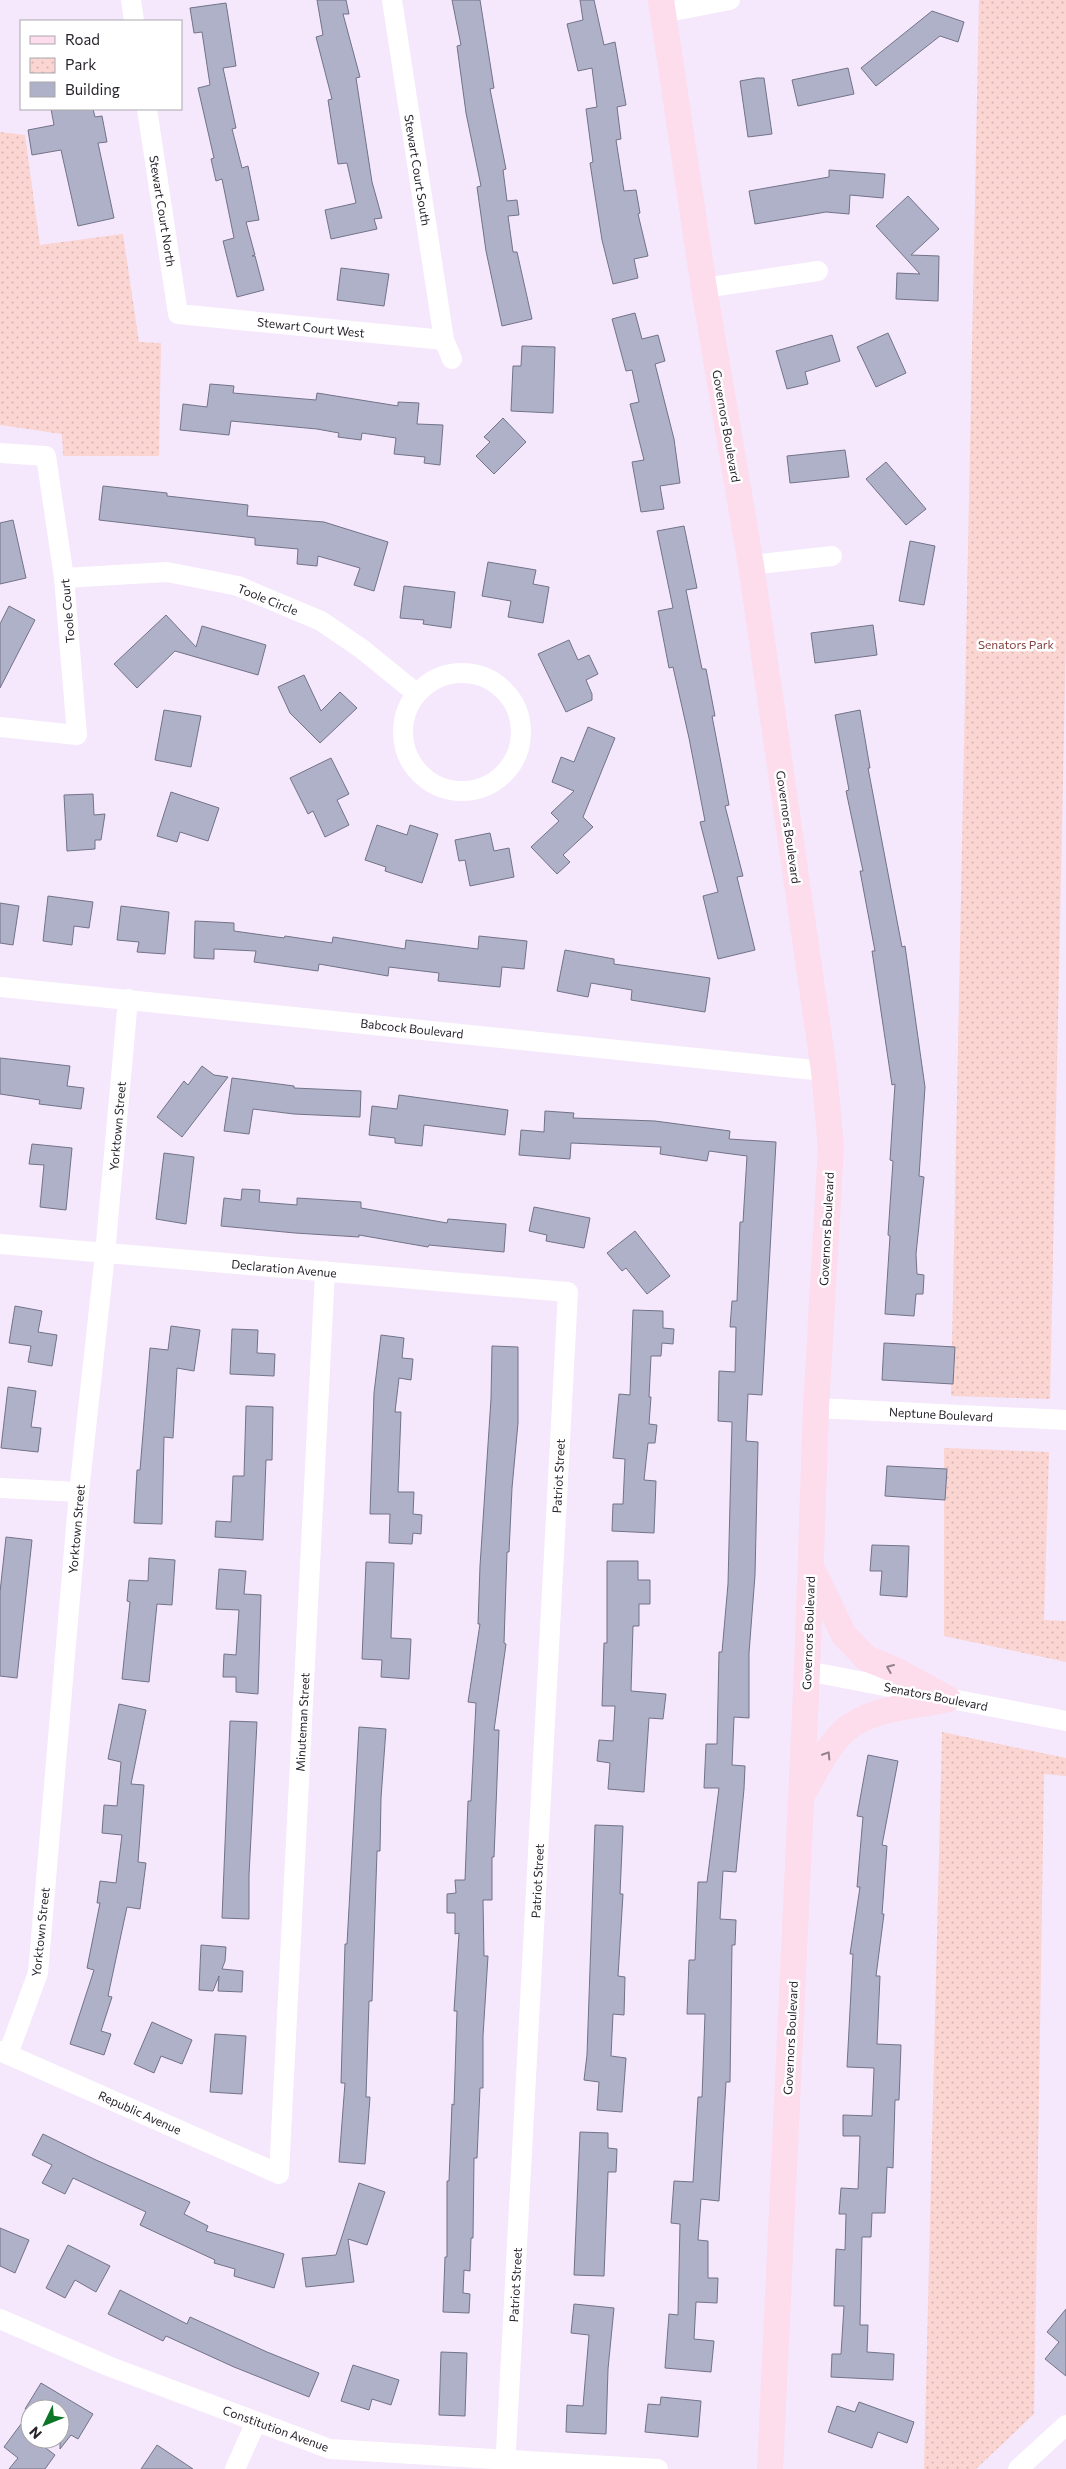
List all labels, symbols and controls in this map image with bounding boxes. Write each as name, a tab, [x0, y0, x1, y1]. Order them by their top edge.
legend	[20, 20, 182, 110]
text: Road	[65, 30, 100, 48]
text: Park	[65, 55, 96, 73]
text: Building	[65, 80, 120, 98]
street label: Stewart Court South	[402, 113, 434, 227]
street label: Stewart Court North	[147, 154, 179, 268]
street label: Stewart Court West	[257, 314, 365, 340]
street label: Governors Boulevard	[710, 369, 744, 483]
street label: Toole Court	[57, 578, 77, 644]
street label: Toole Circle	[236, 581, 300, 617]
park label: Senators Park	[978, 637, 1054, 651]
street label: Governors Boulevard	[774, 770, 804, 884]
street label: Babcock Boulevard	[360, 1016, 464, 1040]
street label: Yorktown Street	[106, 1081, 128, 1171]
street label: Governors Boulevard	[816, 1172, 836, 1286]
street label: Declaration Avenue	[231, 1256, 337, 1280]
street label: Neptune Boulevard	[889, 1404, 993, 1424]
street label: Patriot Street	[549, 1438, 567, 1514]
street label: Yorktown Street	[65, 1484, 87, 1574]
street label: Governors Boulevard	[799, 1576, 817, 1690]
one-way arrow	[886, 1663, 895, 1674]
street label: Minuteman Street	[292, 1672, 312, 1772]
street label: Senators Boulevard	[883, 1679, 989, 1713]
one-way arrow	[821, 1751, 830, 1761]
street label: Patriot Street	[528, 1843, 546, 1919]
street label: Yorktown Street	[28, 1887, 52, 1977]
street label: Governors Boulevard	[780, 1981, 800, 2095]
street label: Republic Avenue	[96, 2087, 184, 2137]
street label: Patriot Street	[506, 2247, 524, 2323]
north arrow	[20, 2399, 70, 2449]
street label: Constitution Avenue	[221, 2402, 331, 2454]
text: N	[25, 2424, 45, 2443]

